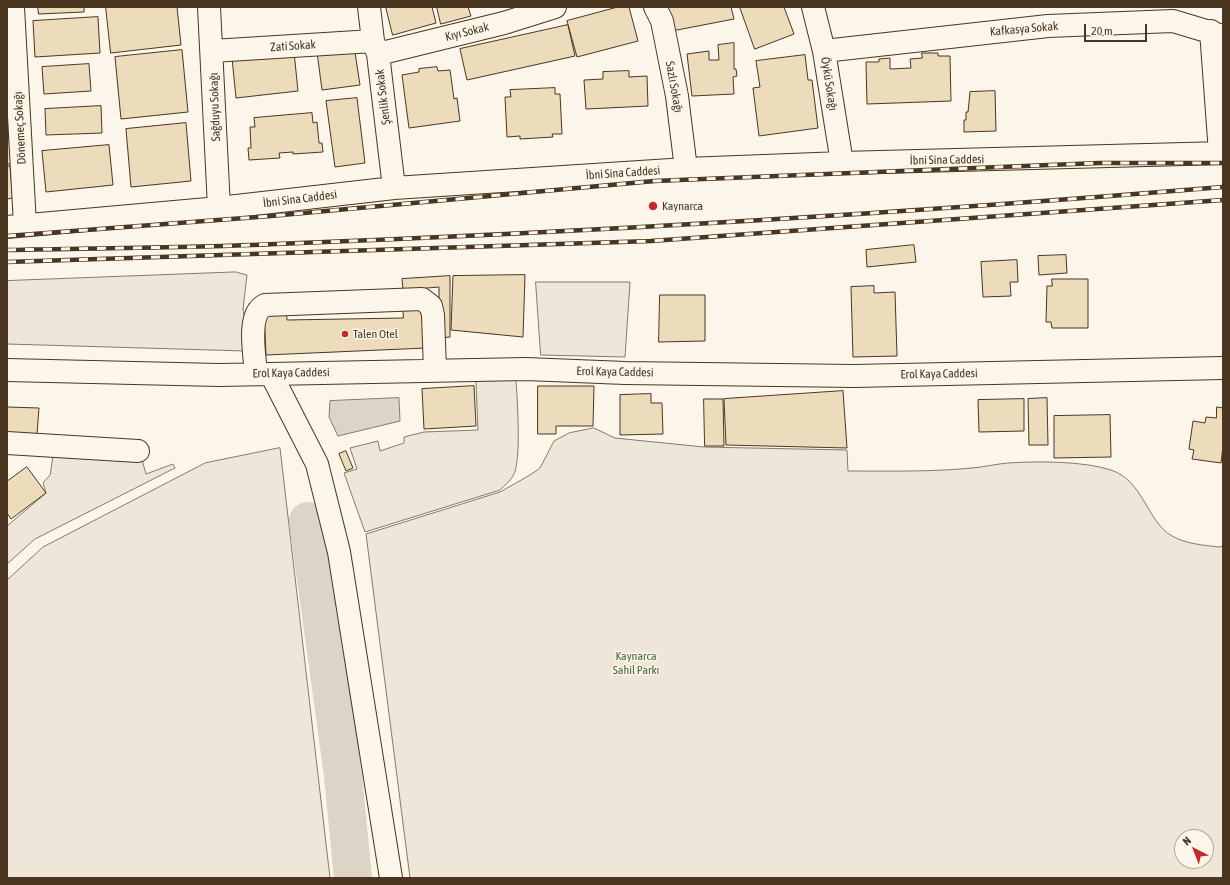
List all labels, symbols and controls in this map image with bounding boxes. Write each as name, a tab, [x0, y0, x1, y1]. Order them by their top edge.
scale bar	[1086, 16, 1149, 42]
street label: Kafkasya Sokak	[989, 19, 1059, 39]
street label: Kıyı Sokak	[444, 20, 490, 44]
text: 20 m	[1091, 24, 1113, 38]
street label: Zati Sokak	[270, 37, 316, 55]
street label: Öykü Sokağı	[818, 56, 840, 112]
street label: Sazlı Sokağı	[662, 60, 686, 114]
street label: Şenlik Sokak	[372, 68, 394, 126]
street label: Sağduyu Sokağı	[207, 72, 223, 142]
street label: Dönemeç Sokağı	[11, 91, 29, 165]
street label: İbni Sina Caddesi	[910, 152, 984, 168]
street label: İbni Sina Caddesi	[585, 163, 661, 183]
street label: İbni Sina Caddesi	[262, 187, 338, 211]
place label: Kaynarca	[662, 199, 703, 213]
marker: Kaynarca	[647, 200, 659, 212]
place label: Talen Otel	[353, 327, 398, 341]
marker: Talen Otel	[340, 329, 350, 339]
street label: Erol Kaya Caddesi	[576, 364, 654, 380]
street label: Erol Kaya Caddesi	[252, 365, 330, 381]
street label: Erol Kaya Caddesi	[900, 366, 978, 382]
park label: Kaynarca Sahil Parkı	[613, 649, 659, 677]
north arrow	[1174, 829, 1214, 869]
text: N	[1180, 834, 1193, 847]

